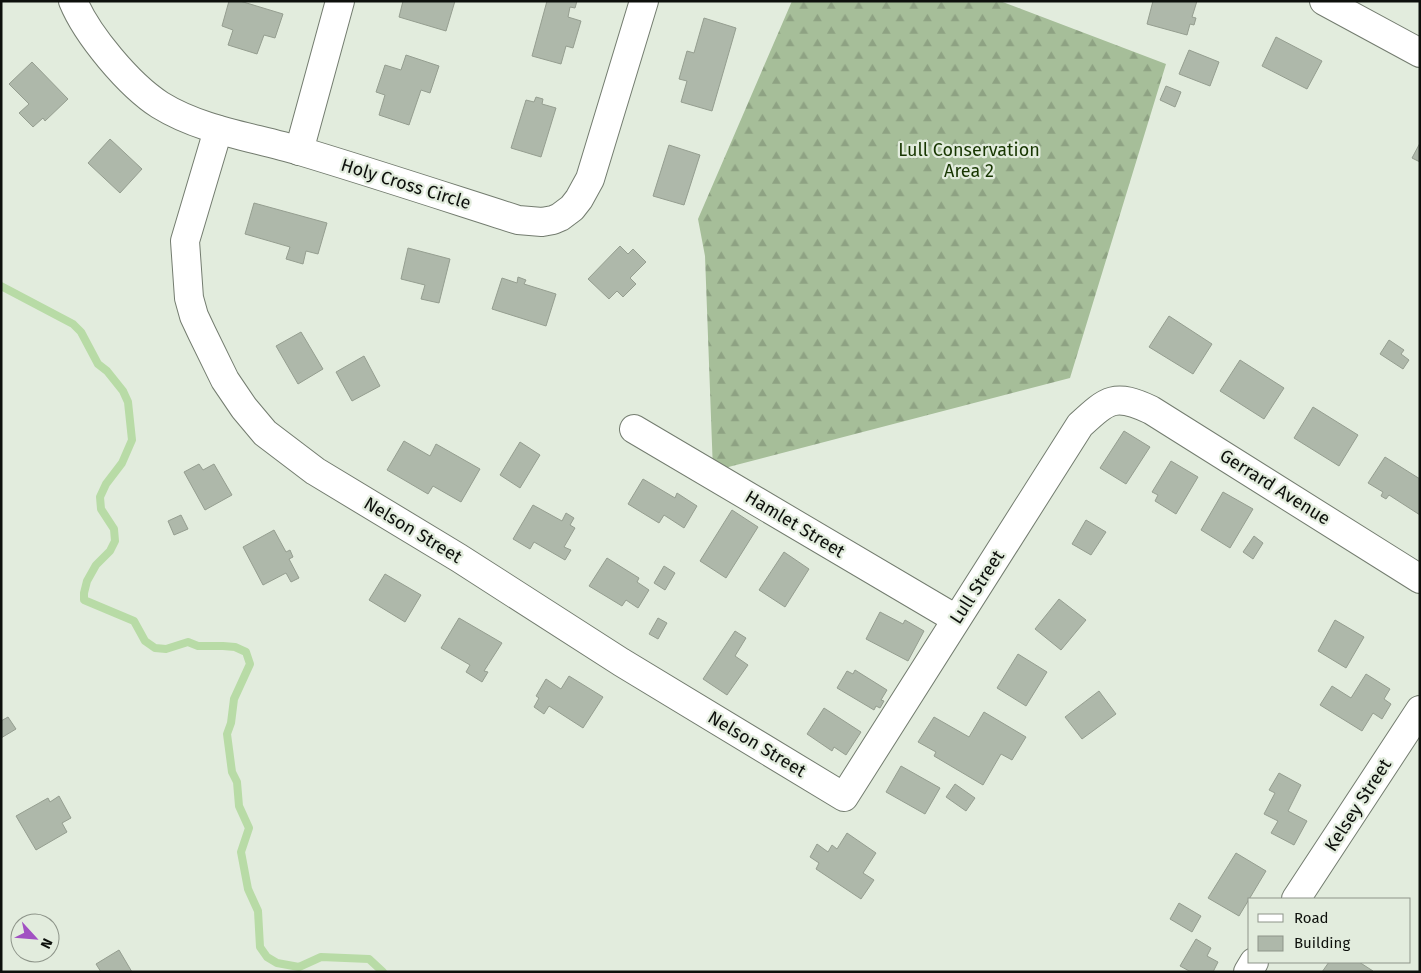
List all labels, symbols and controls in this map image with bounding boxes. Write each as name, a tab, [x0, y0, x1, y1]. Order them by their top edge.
park label: Lull Conservation Area 2	[898, 139, 1040, 182]
street label: Holy Cross Circle	[338, 154, 474, 214]
street label: Gerrard Avenue	[1216, 444, 1334, 530]
street label: Hamlet Street	[741, 486, 849, 563]
street label: Nelson Street	[360, 492, 466, 568]
street label: Lull Street	[945, 546, 1009, 628]
street label: Nelson Street	[704, 706, 810, 782]
street label: Kelsey Street	[1320, 754, 1396, 855]
legend	[1248, 898, 1411, 963]
text: Road	[1294, 909, 1329, 927]
north arrow	[10, 913, 60, 963]
text: Building	[1294, 934, 1350, 952]
text: N	[37, 936, 56, 951]

